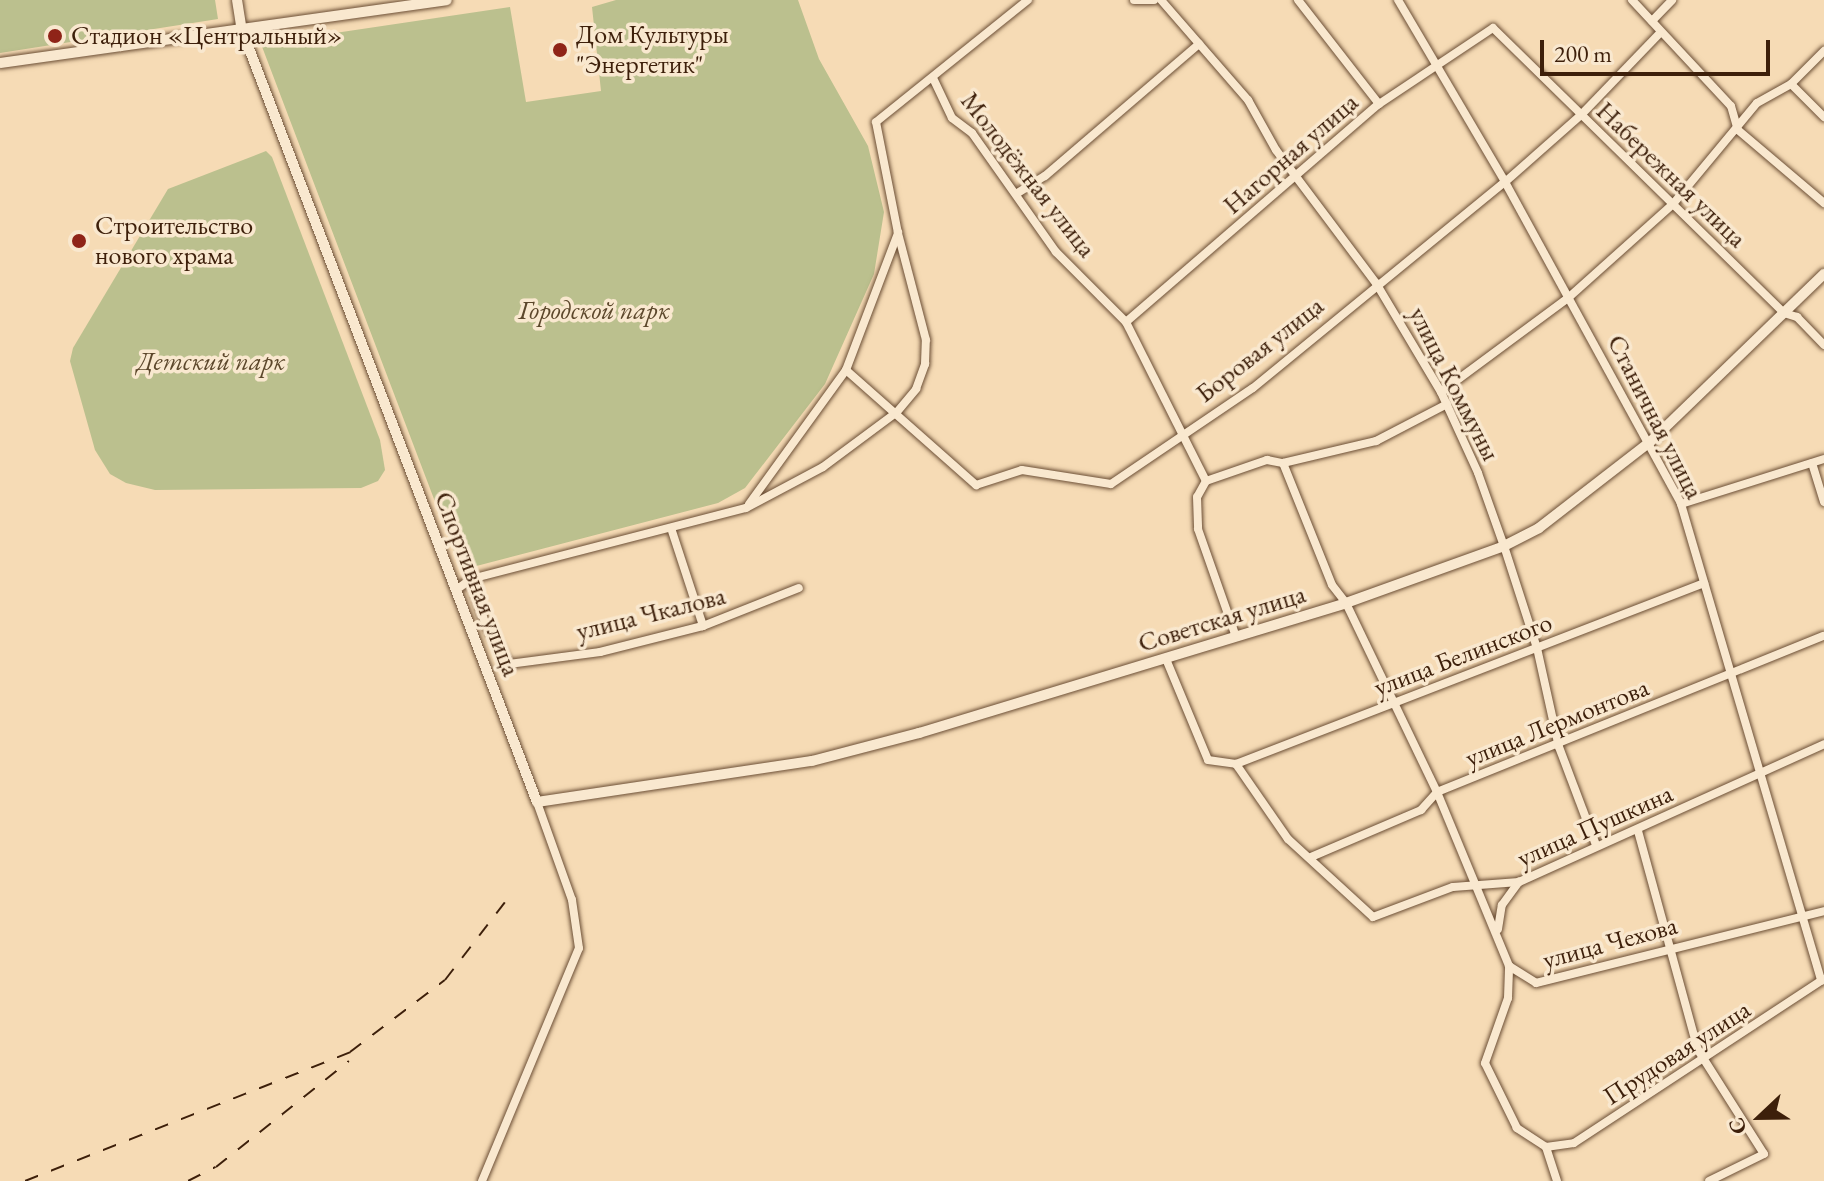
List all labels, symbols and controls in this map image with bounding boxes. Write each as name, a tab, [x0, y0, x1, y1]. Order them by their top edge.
place label: Дом Культуры "Энергетик"	[576, 19, 729, 80]
place label: Стадион «Центральный»	[71, 20, 342, 52]
scale bar	[1544, 24, 1774, 74]
marker: Стадион «Центральный»	[46, 27, 64, 45]
text: 200 m	[1554, 38, 1612, 69]
marker: Дом Культуры "Энергетик"	[551, 41, 569, 59]
street label: Молодёжная улица	[954, 86, 1102, 264]
street label: Нагорная улица	[1217, 87, 1365, 221]
street label: Набережная улица	[1590, 96, 1752, 254]
place label: Строительство нового храма	[95, 210, 253, 272]
marker: Строительство нового храма	[70, 232, 88, 250]
street label: Боровая улица	[1190, 290, 1330, 410]
park label: Городской парк	[518, 295, 670, 327]
street label: улица Коммуны	[1402, 302, 1506, 466]
street label: Станичная улица	[1600, 330, 1710, 504]
park label: Детский парк	[137, 346, 285, 378]
street label: Спортивная улица	[428, 487, 526, 681]
street label: Советская улица	[1135, 579, 1309, 659]
street label: улица Чкалова	[573, 580, 729, 648]
street label: улица Белинского	[1370, 607, 1556, 703]
street label: улица Лермонтова	[1461, 672, 1653, 774]
street label: улица Пушкина	[1512, 778, 1678, 874]
street label: улица Чехова	[1539, 910, 1681, 976]
street label: Прудовая улица	[1598, 994, 1756, 1112]
north arrow	[1720, 1077, 1800, 1157]
text: С	[1721, 1114, 1754, 1139]

